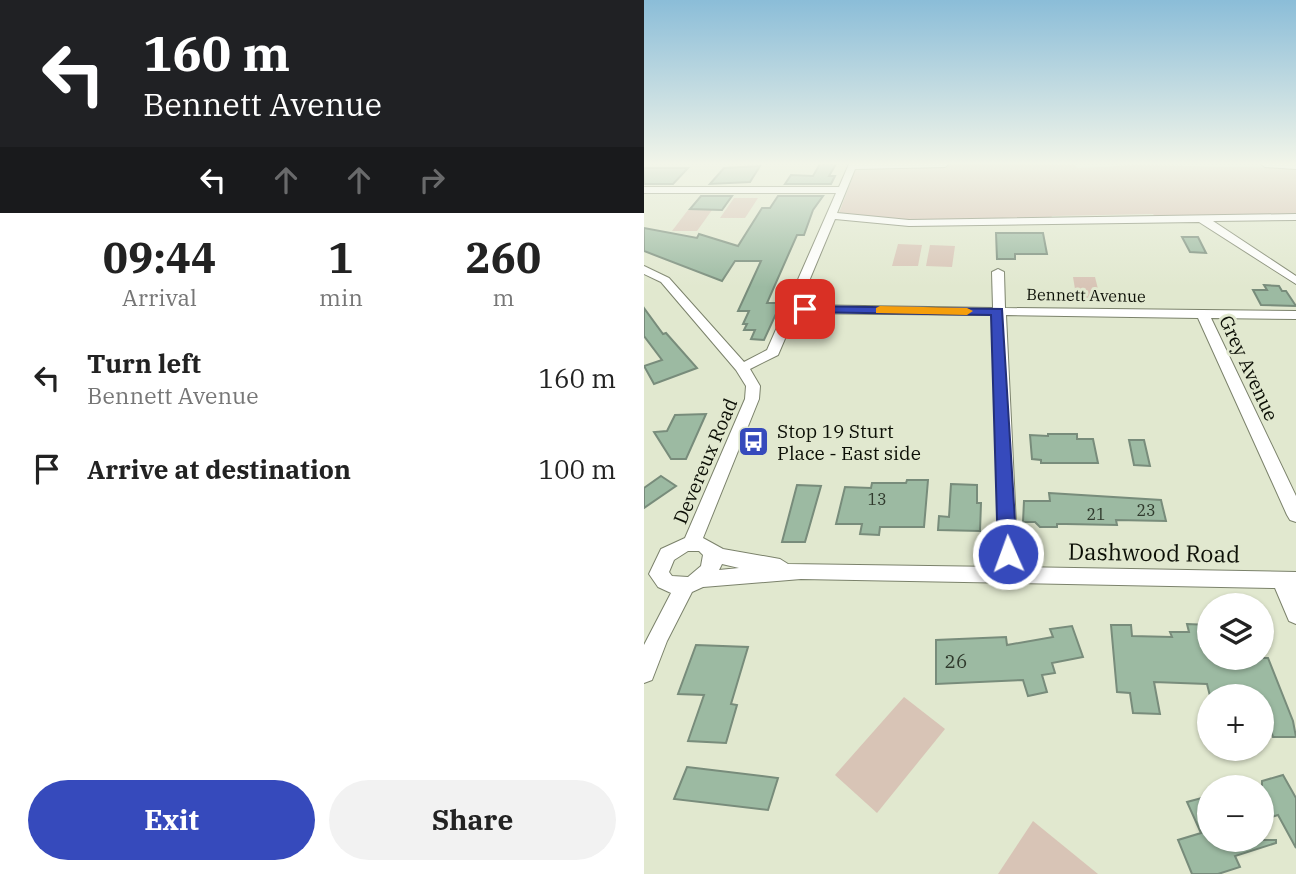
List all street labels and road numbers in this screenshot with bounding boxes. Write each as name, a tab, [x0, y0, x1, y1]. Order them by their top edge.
street label: Bennett Avenue	[1026, 284, 1146, 306]
street label: Grey Avenue	[1214, 311, 1284, 425]
street label: Devereux Road	[668, 394, 742, 528]
street label: Dashwood Road	[1068, 535, 1240, 569]

